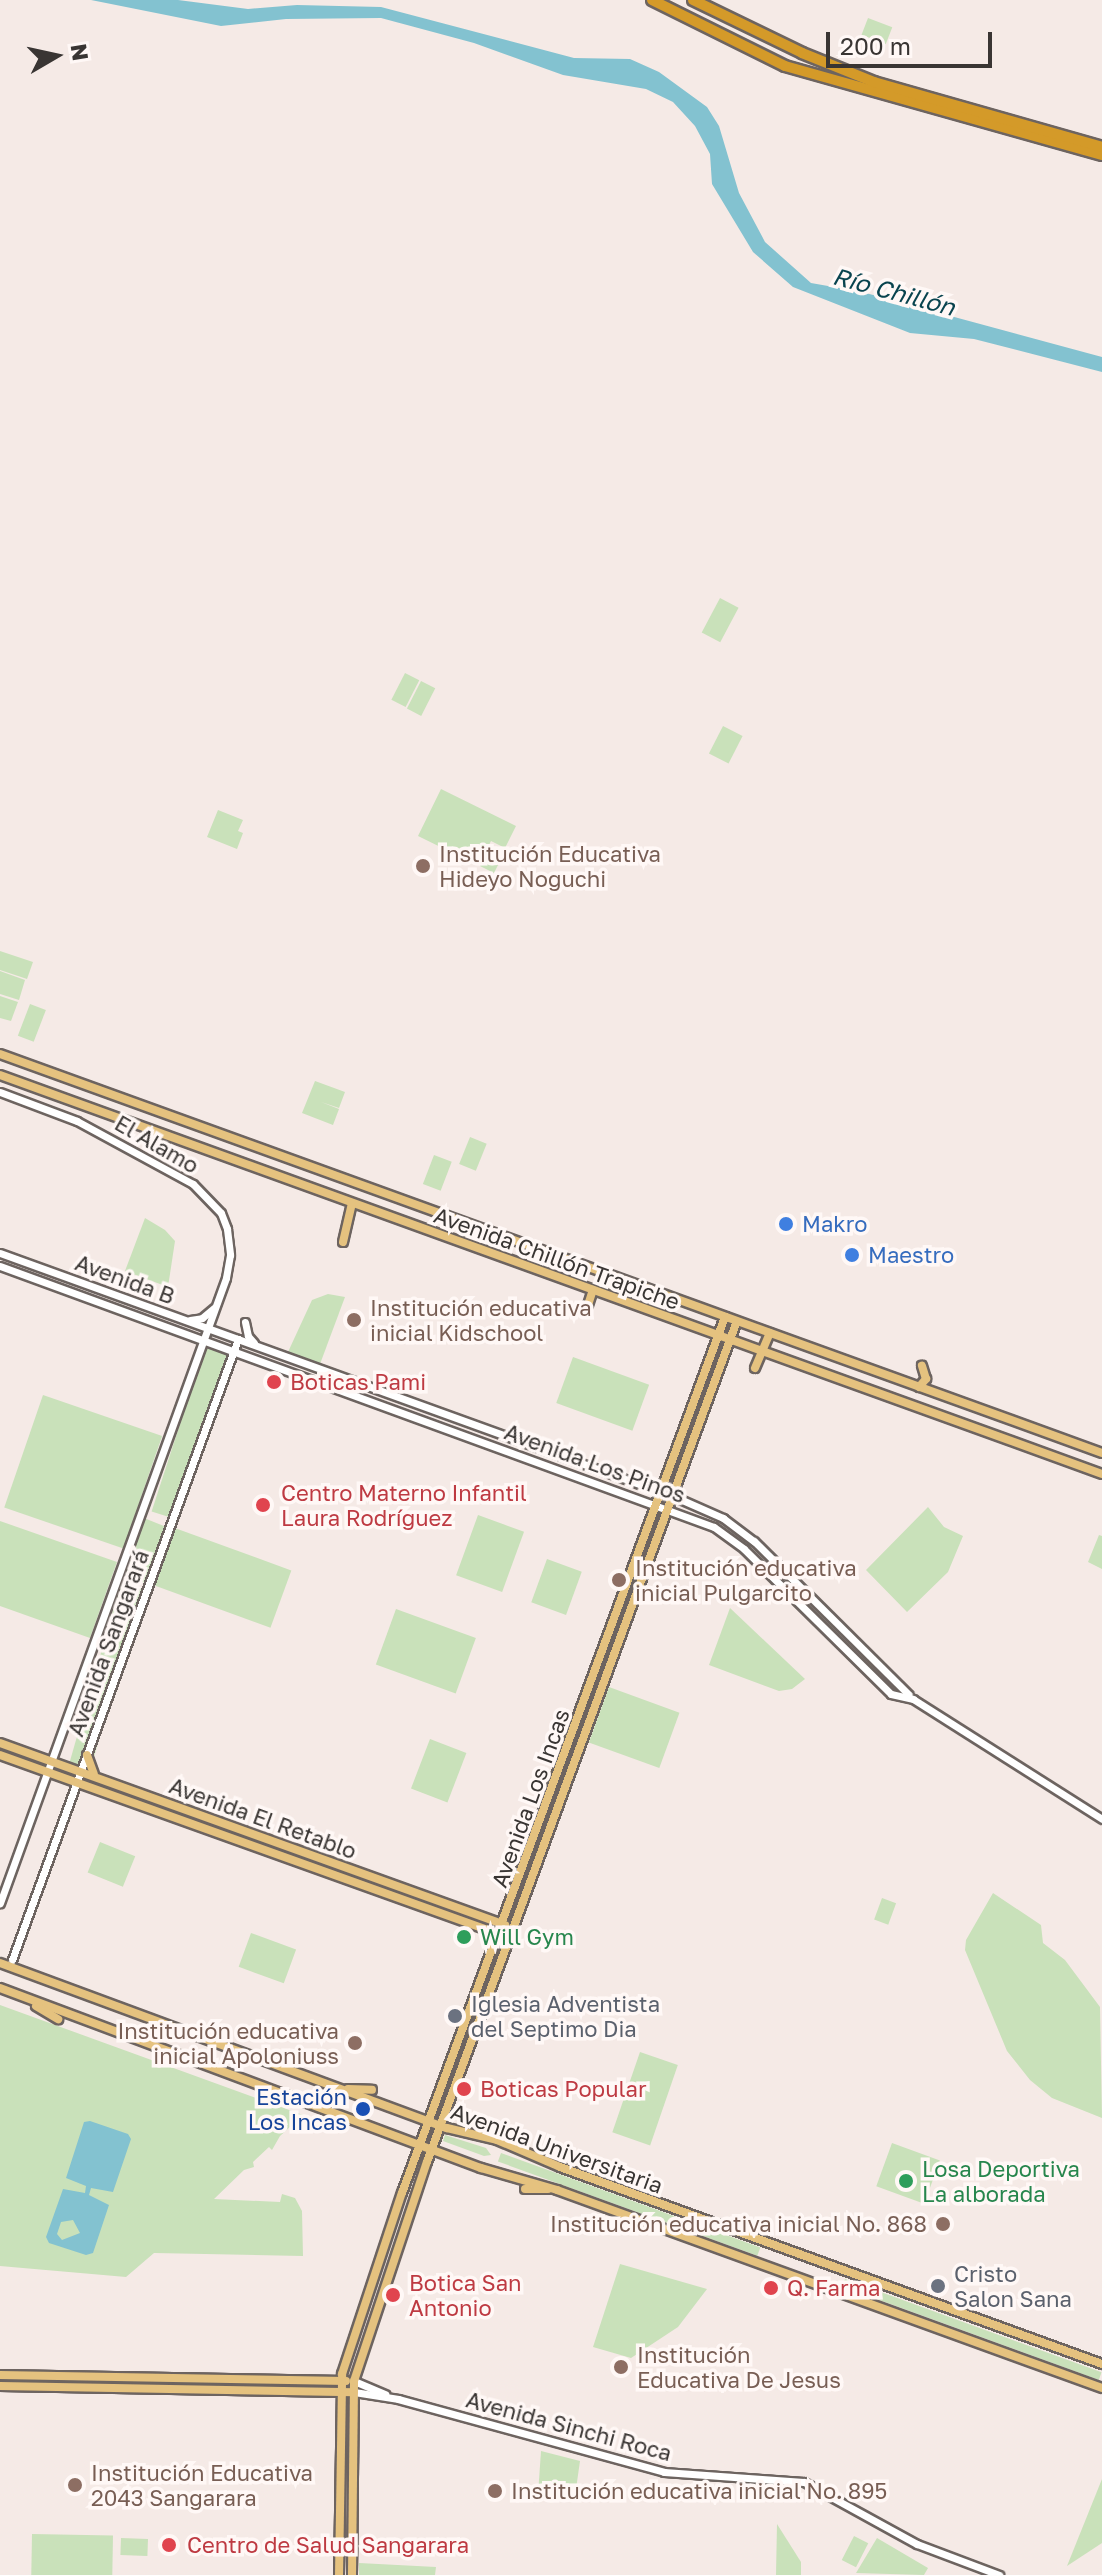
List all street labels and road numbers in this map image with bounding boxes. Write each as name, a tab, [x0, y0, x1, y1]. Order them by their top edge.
street label: El Alamo	[110, 1109, 204, 1179]
street label: Avenida Chillón Trapiche	[431, 1201, 683, 1315]
street label: Avenida B	[72, 1249, 178, 1309]
street label: Avenida Los Pinos	[501, 1418, 689, 1508]
street label: Avenida Sangarará	[62, 1546, 154, 1740]
street label: Avenida Los Incas	[485, 1705, 575, 1891]
street label: Avenida El Retablo	[166, 1772, 360, 1864]
street label: Avenida Universitaria	[448, 2097, 666, 2199]
street label: Avenida Sinchi Roca	[463, 2386, 675, 2466]

